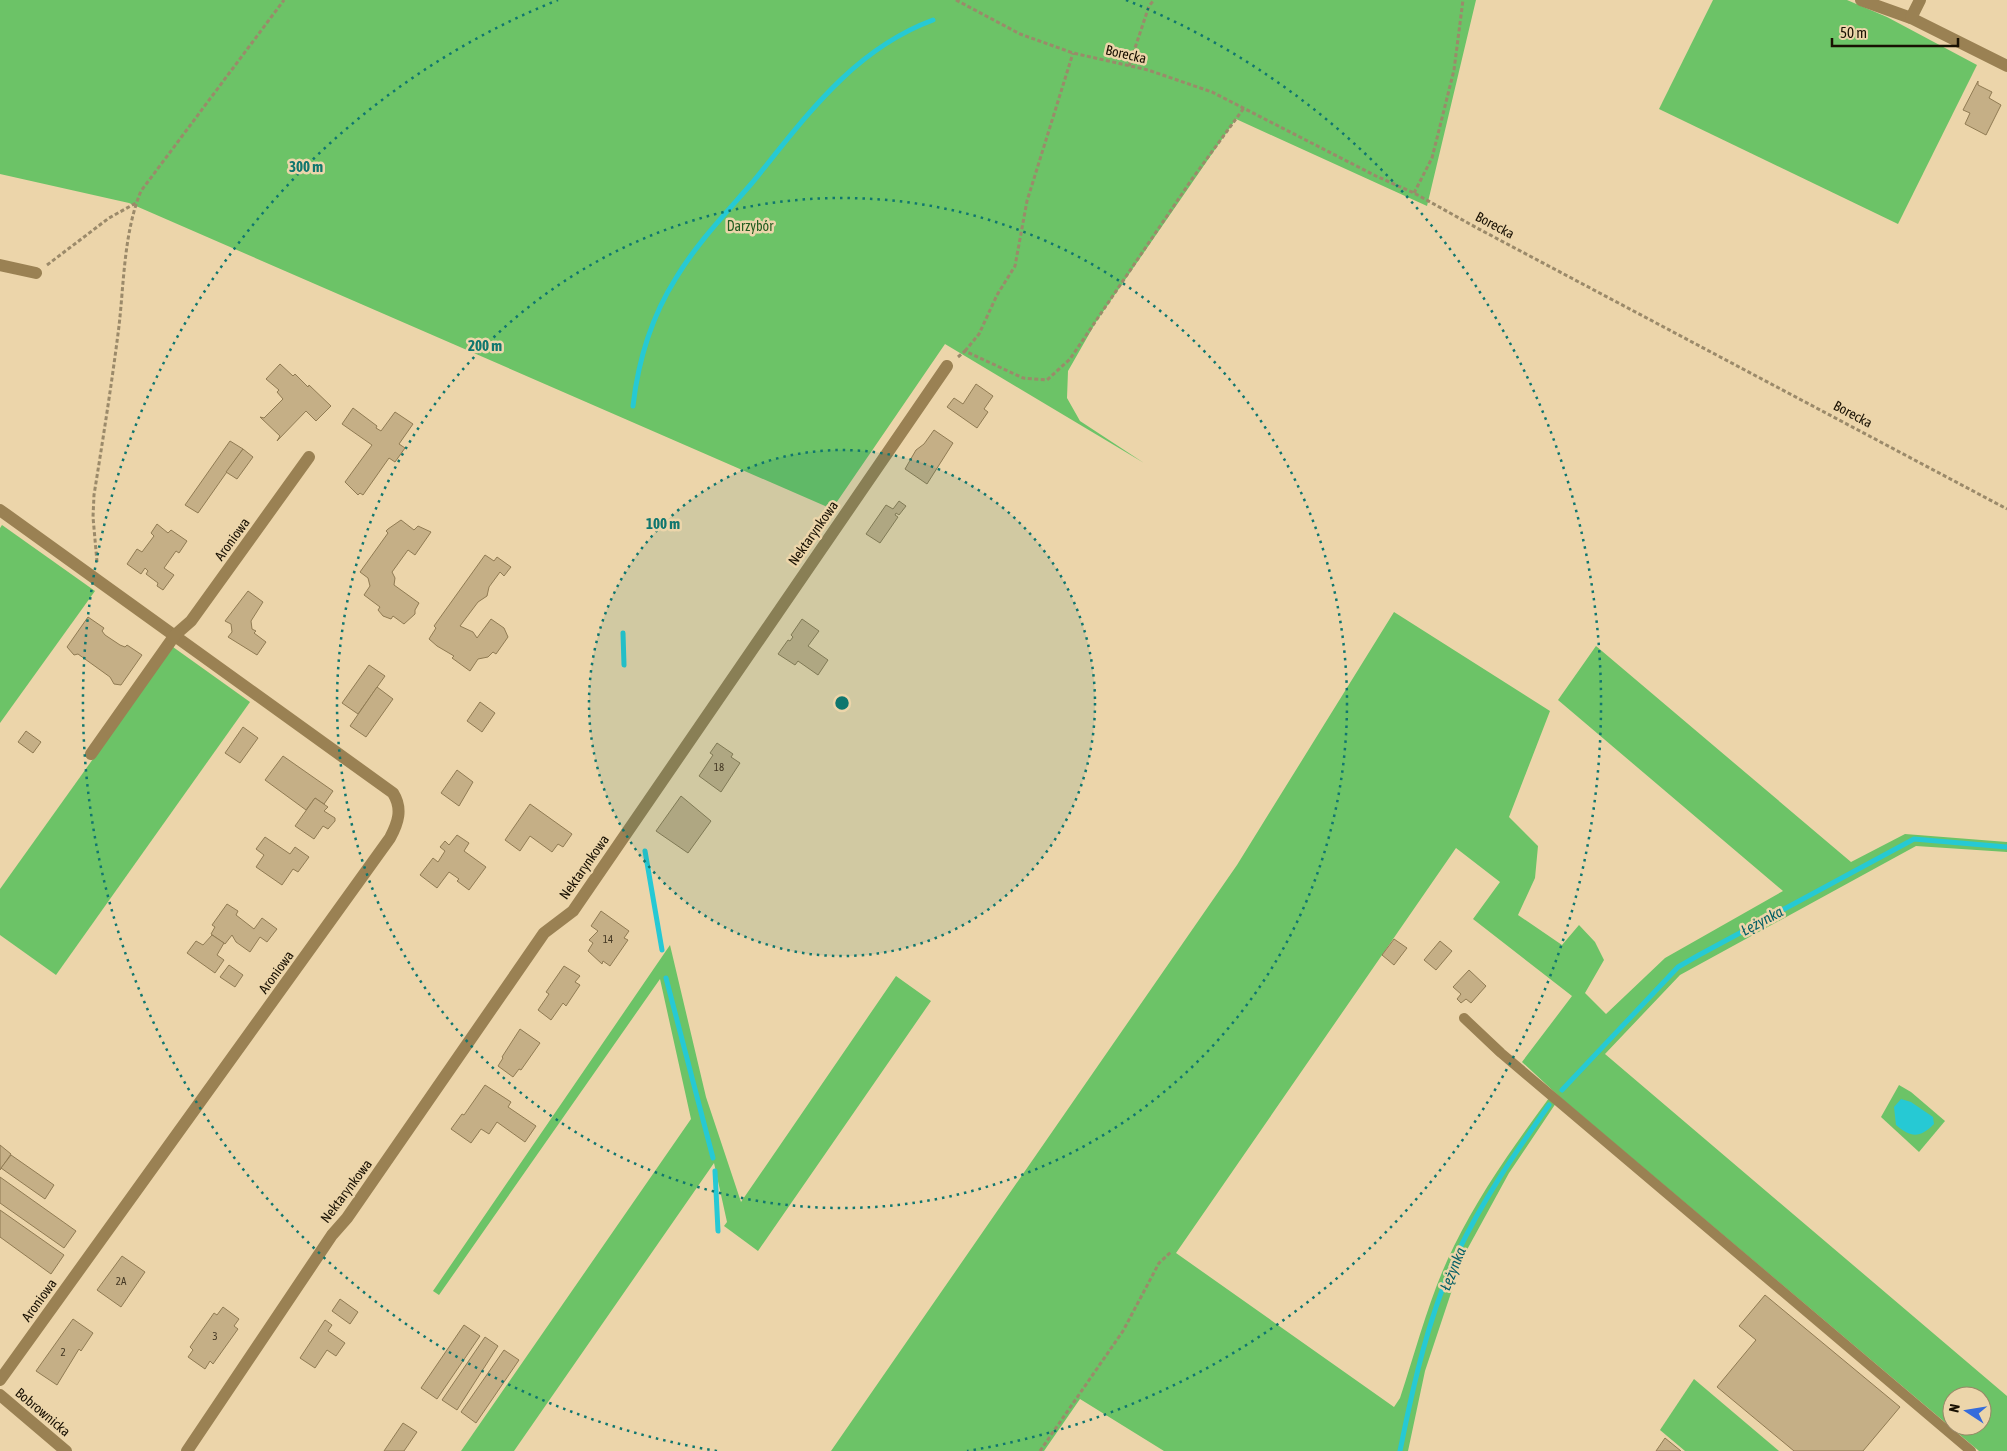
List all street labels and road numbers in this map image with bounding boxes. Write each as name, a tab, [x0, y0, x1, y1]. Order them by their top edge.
street label: Borecka	[1104, 42, 1148, 66]
street label: Borecka	[1473, 208, 1517, 242]
street label: Borecka	[1831, 397, 1875, 431]
street label: Nektarynkowa	[785, 498, 841, 568]
street label: Aroniowa	[211, 515, 253, 563]
street label: Nektarynkowa	[556, 832, 612, 902]
street label: Aroniowa	[255, 948, 297, 996]
street label: Nektarynkowa	[317, 1156, 375, 1226]
street label: Aroniowa	[18, 1276, 60, 1324]
street label: Bobrownicka	[12, 1384, 74, 1440]

